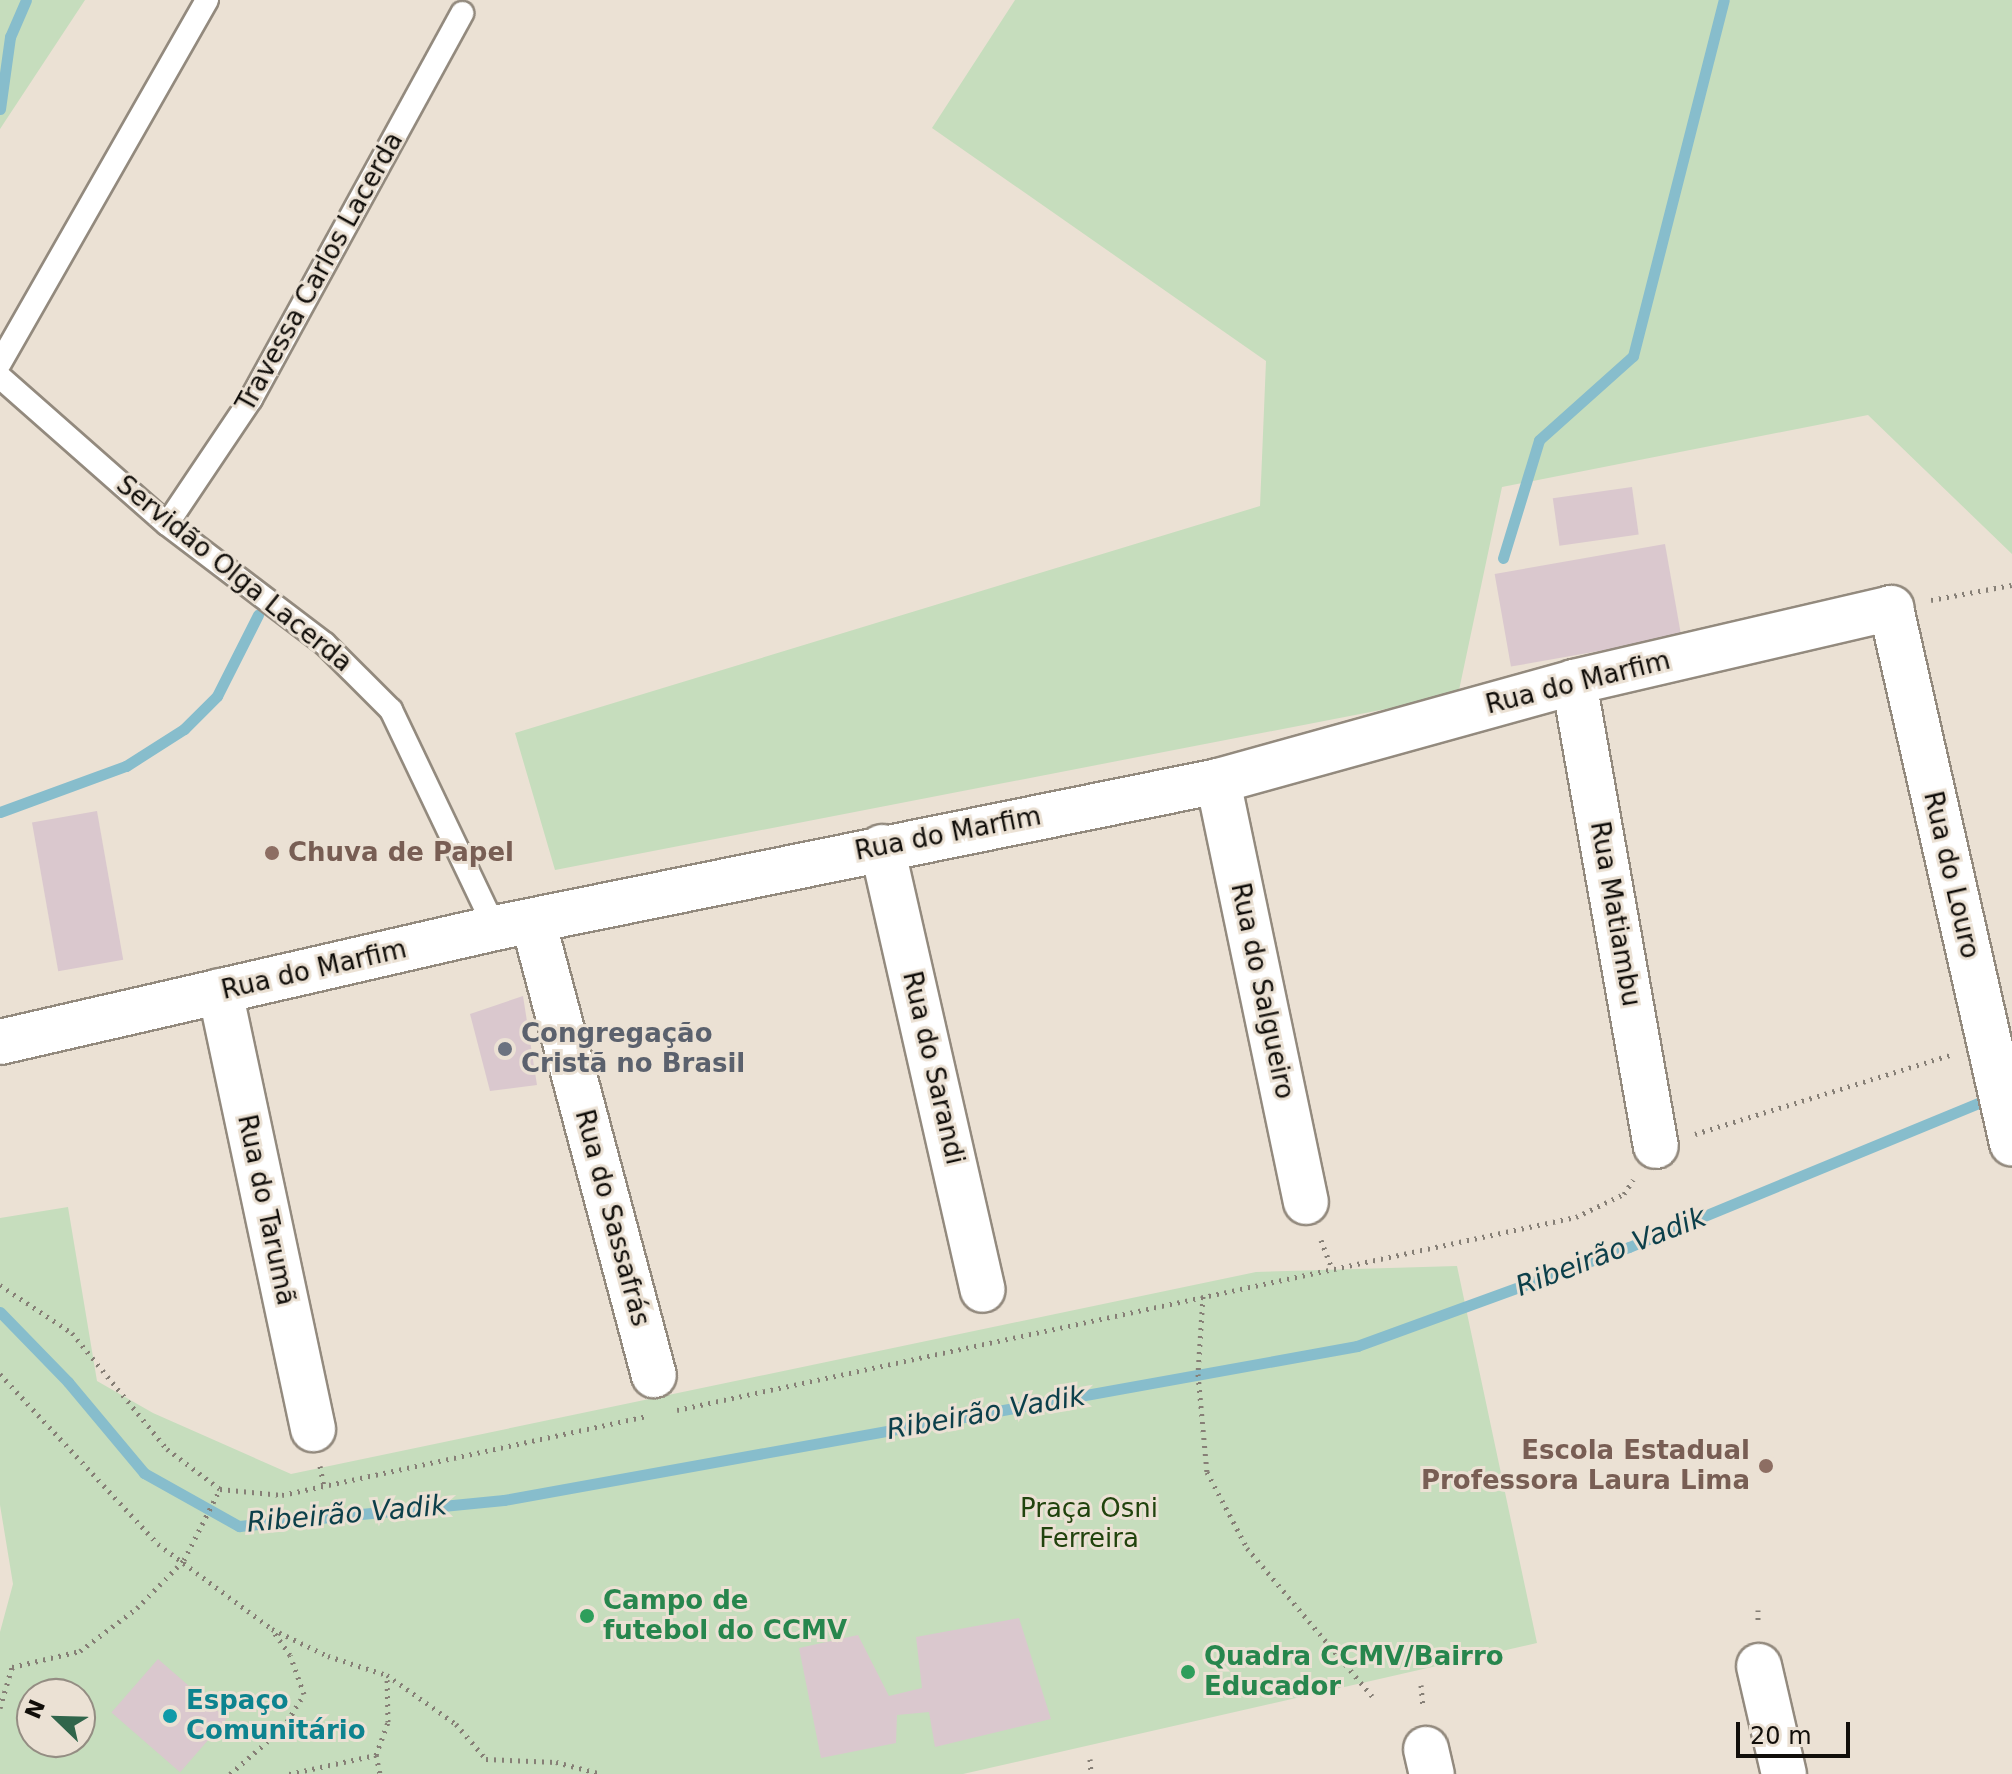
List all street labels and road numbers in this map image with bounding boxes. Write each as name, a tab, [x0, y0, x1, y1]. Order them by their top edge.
street label: Travessa Carlos Lacerda	[230, 127, 410, 417]
street label: Servidão Olga Lacerda	[110, 469, 358, 679]
street label: Rua do Marfim	[1483, 645, 1673, 721]
street label: Rua do Louro	[1917, 788, 1985, 962]
street label: Rua do Marfim	[852, 801, 1044, 867]
street label: Rua Matiambu	[1583, 819, 1647, 1009]
street label: Rua do Salgueiro	[1224, 880, 1300, 1102]
street label: Rua do Marfim	[218, 934, 410, 1006]
street label: Rua do Sarandi	[896, 968, 970, 1168]
street label: Rua do Sassafrás	[568, 1106, 656, 1330]
street label: Rua do Tarumã	[231, 1112, 301, 1308]

